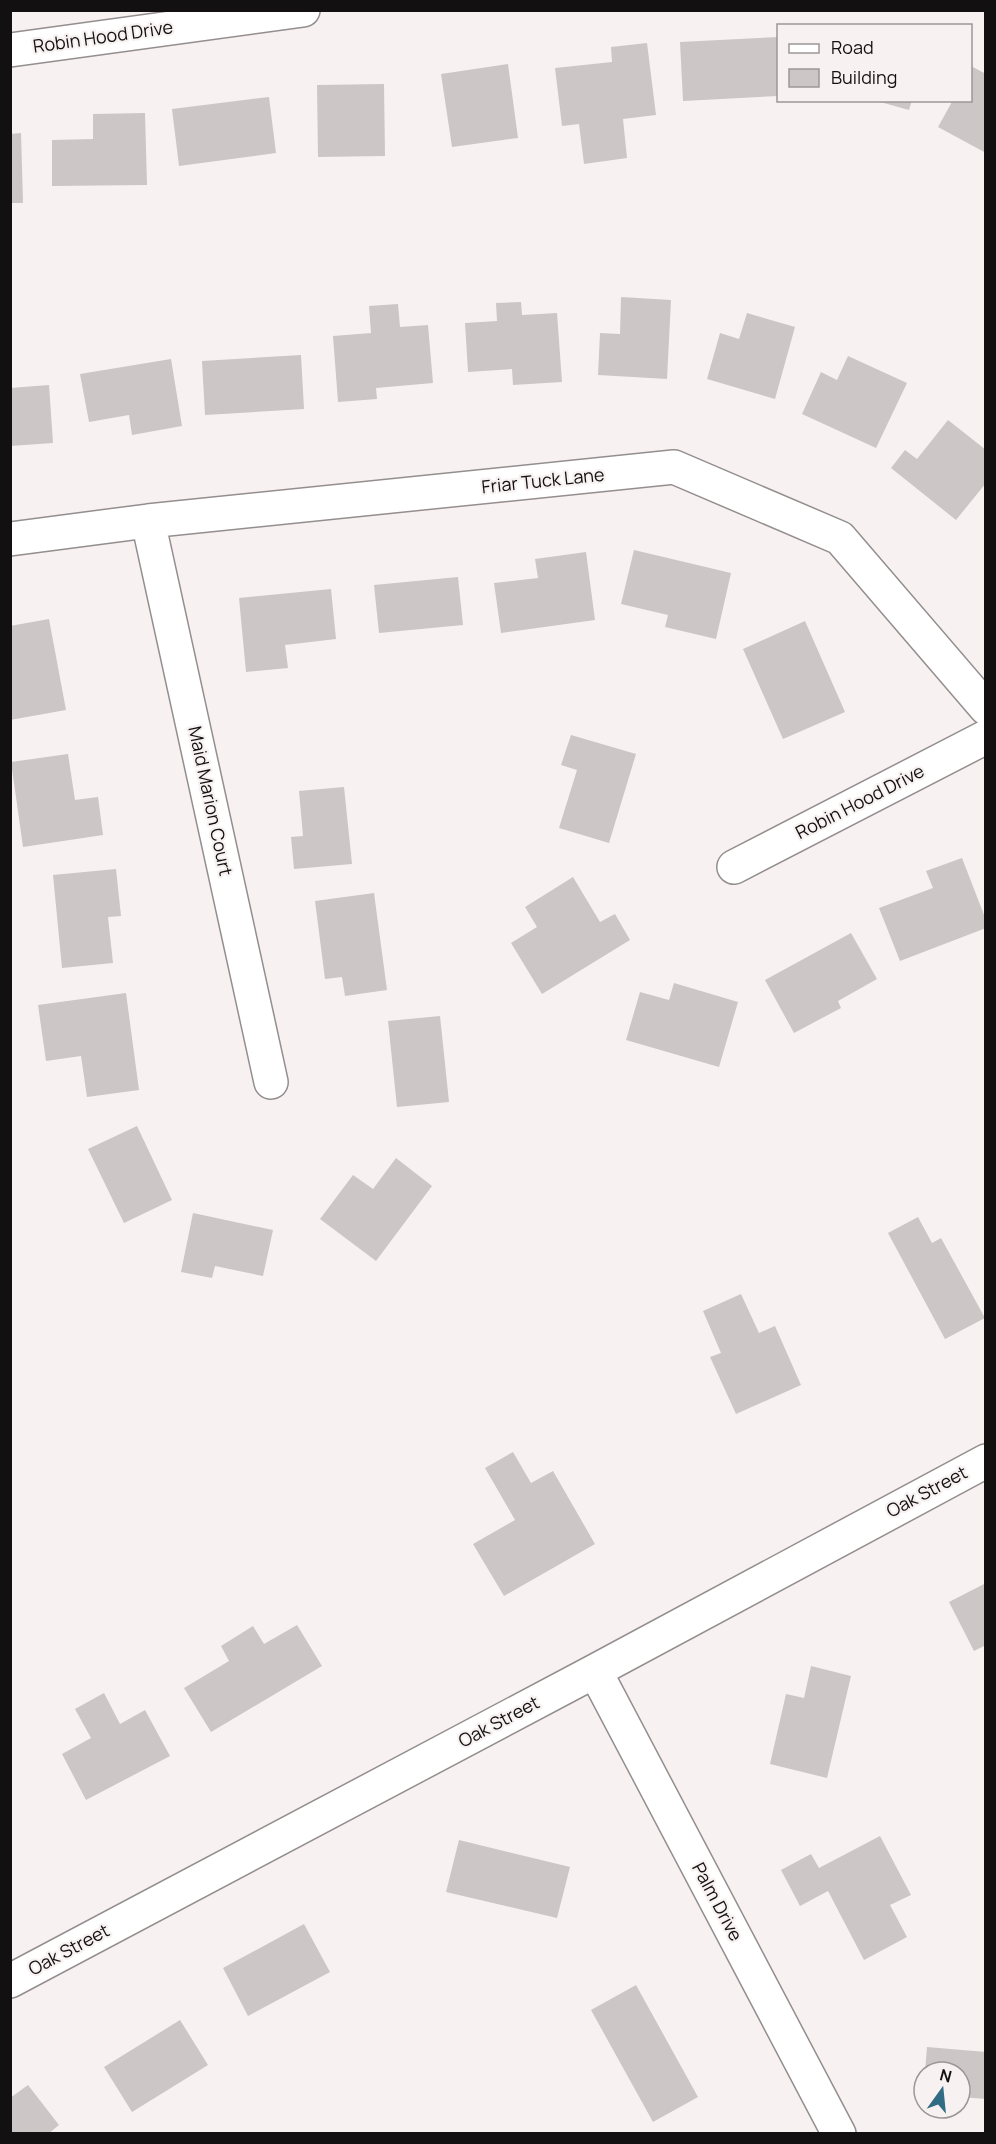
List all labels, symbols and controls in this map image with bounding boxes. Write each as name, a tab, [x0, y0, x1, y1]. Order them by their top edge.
street label: Robin Hood Drive	[31, 14, 174, 58]
legend	[777, 24, 972, 102]
text: Road	[831, 35, 874, 59]
text: Building	[831, 65, 897, 89]
street label: Friar Tuck Lane	[480, 462, 605, 498]
street label: Maid Marion Court	[183, 724, 239, 878]
street label: Robin Hood Drive	[791, 758, 928, 844]
street label: Oak Street	[882, 1460, 971, 1522]
street label: Oak Street	[454, 1690, 543, 1752]
street label: Palm Drive	[687, 1858, 749, 1945]
street label: Oak Street	[24, 1918, 113, 1980]
north arrow	[912, 2060, 972, 2120]
text: N	[937, 2063, 954, 2088]

